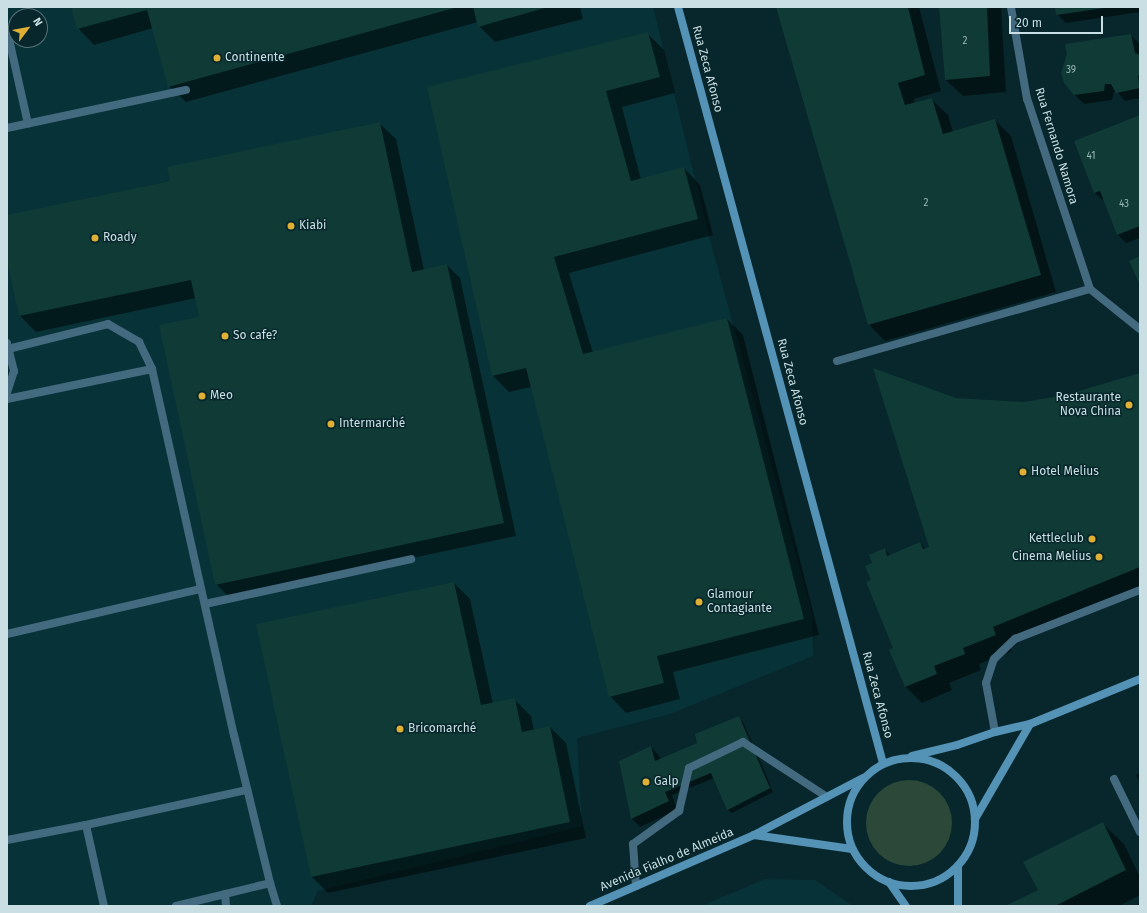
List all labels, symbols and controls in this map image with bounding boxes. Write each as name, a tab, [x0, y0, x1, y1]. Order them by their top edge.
north arrow	[8, 8, 48, 48]
scale bar	[1011, 8, 1105, 34]
text: N	[30, 15, 45, 28]
text: 20 m	[1016, 16, 1042, 30]
street label: Rua Zeca Afonso	[688, 24, 726, 114]
house number: 2	[963, 36, 967, 48]
place label: Continente	[225, 51, 285, 65]
marker: Continente	[212, 53, 222, 63]
house number: 39	[1066, 65, 1076, 77]
street label: Rua Fernando Namora	[1031, 86, 1081, 206]
house number: 41	[1086, 151, 1096, 163]
house number: 2	[924, 198, 928, 210]
house number: 43	[1119, 199, 1129, 211]
place label: Kiabi	[299, 219, 326, 233]
marker: Kiabi	[286, 221, 296, 231]
place label: Roady	[103, 231, 137, 245]
marker: Roady	[90, 233, 100, 243]
place label: So cafe?	[233, 329, 277, 343]
marker: So cafe?	[220, 331, 230, 341]
street label: Rua Zeca Afonso	[773, 337, 811, 427]
place label: Meo	[210, 389, 233, 403]
marker: Meo	[197, 391, 207, 401]
place label: Restaurante Nova China	[1056, 391, 1121, 419]
marker: Restaurante Nova China	[1124, 400, 1134, 410]
place label: Intermarché	[339, 417, 405, 431]
marker: Intermarché	[326, 419, 336, 429]
place label: Hotel Melius	[1031, 465, 1099, 479]
marker: Hotel Melius	[1018, 467, 1028, 477]
place label: Kettleclub	[1029, 532, 1084, 546]
marker: Kettleclub	[1087, 534, 1097, 544]
place label: Cinema Melius	[1012, 550, 1091, 564]
marker: Cinema Melius	[1094, 552, 1104, 562]
place label: Glamour Contagiante	[707, 588, 772, 616]
marker: Glamour Contagiante	[694, 597, 704, 607]
street label: Rua Zeca Afonso	[858, 650, 896, 740]
place label: Bricomarché	[408, 722, 476, 736]
marker: Bricomarché	[395, 724, 405, 734]
place label: Galp	[654, 775, 679, 789]
marker: Galp	[641, 777, 651, 787]
street label: Avenida Fialho de Almeida	[598, 825, 736, 895]

